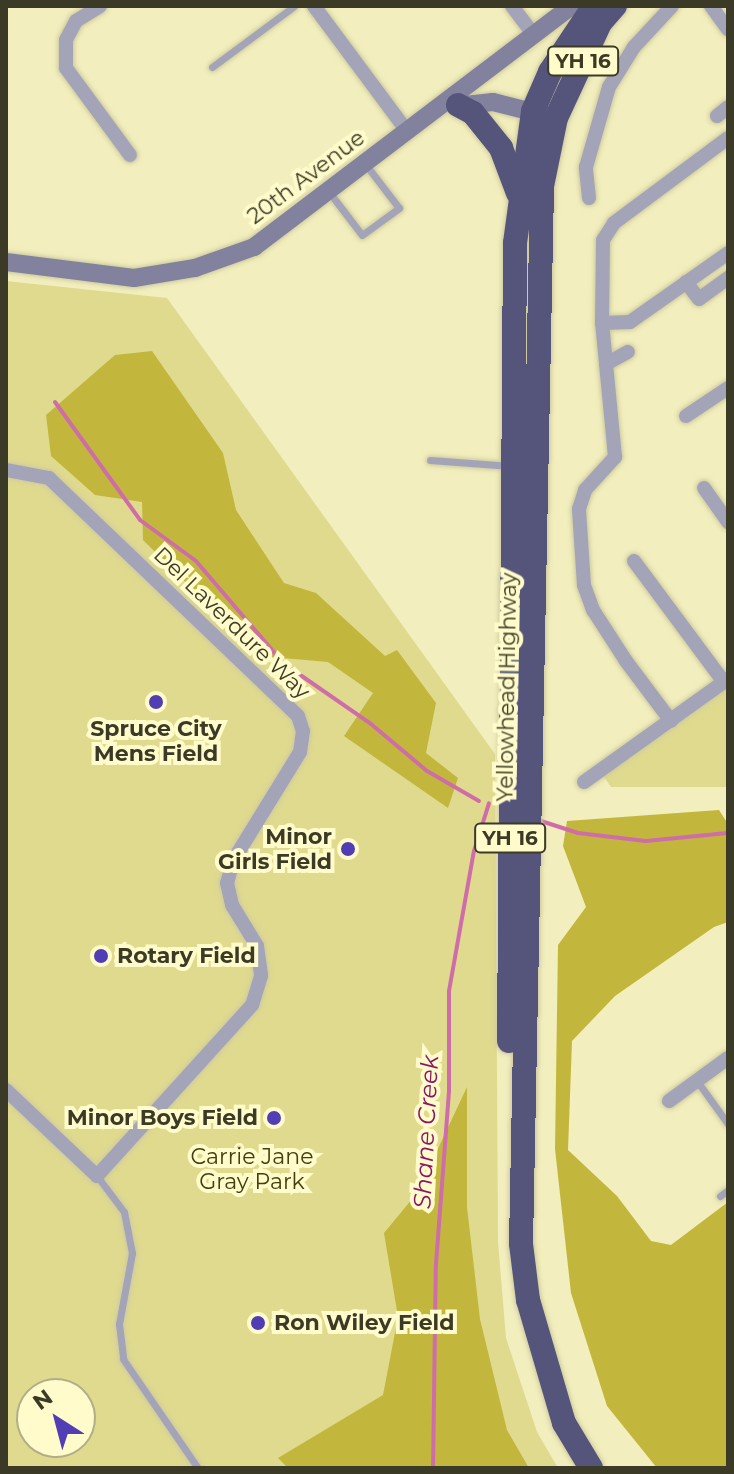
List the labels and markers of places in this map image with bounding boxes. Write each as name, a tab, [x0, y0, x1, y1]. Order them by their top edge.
marker: Spruce City Mens Field	[147, 693, 165, 711]
place label: Spruce City Mens Field	[90, 715, 222, 766]
place label: Minor Girls Field	[218, 823, 332, 874]
marker: Minor Girls Field	[339, 840, 357, 858]
place label: Rotary Field	[117, 943, 256, 969]
marker: Rotary Field	[92, 947, 110, 965]
place label: Minor Boys Field	[67, 1105, 258, 1131]
marker: Minor Boys Field	[265, 1109, 283, 1127]
place label: Ron Wiley Field	[274, 1310, 454, 1336]
marker: Ron Wiley Field	[249, 1314, 267, 1332]

